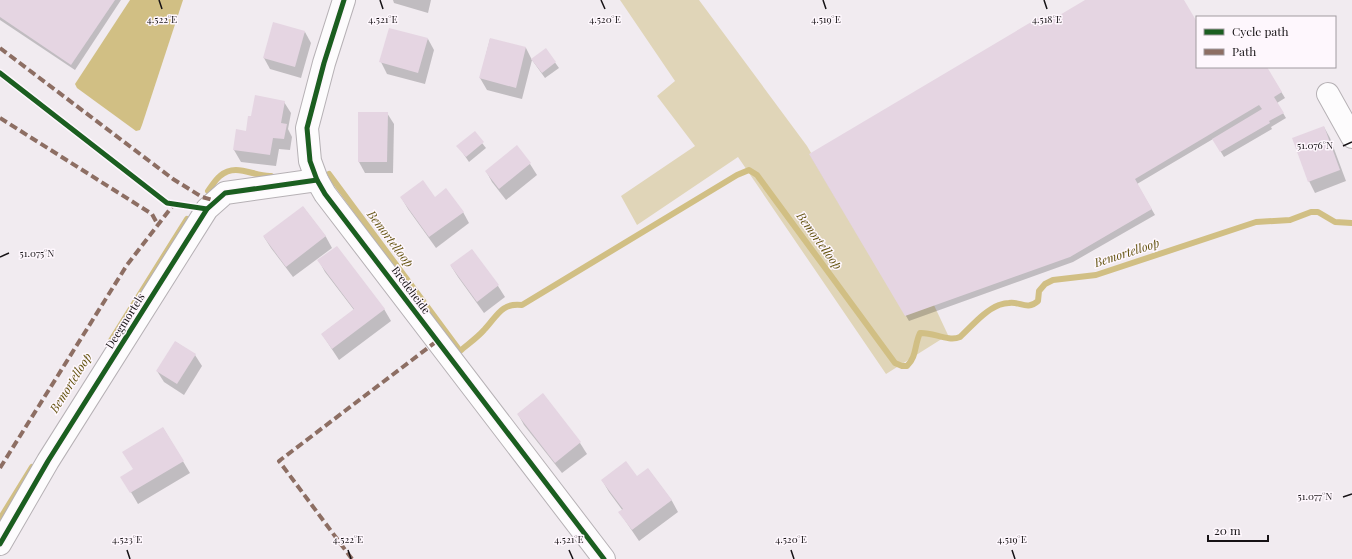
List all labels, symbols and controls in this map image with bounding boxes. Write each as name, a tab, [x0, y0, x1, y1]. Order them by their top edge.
text: 4.522°E	[147, 12, 177, 26]
text: 4.521°E	[368, 12, 398, 26]
text: 4.520°E	[589, 12, 621, 26]
text: 4.519°E	[811, 12, 841, 26]
text: 4.518°E	[1032, 12, 1062, 26]
legend	[1196, 16, 1336, 68]
text: Cycle path	[1232, 23, 1289, 39]
text: Path	[1232, 43, 1256, 59]
text: 51.076°N	[1297, 138, 1333, 152]
water label: Bemortelloop	[363, 206, 418, 270]
water label: Bemortelloop	[793, 208, 846, 273]
water label: Bemortelloop	[1091, 234, 1162, 270]
text: 51.075°N	[20, 246, 54, 260]
street label: Bredeheide	[388, 263, 435, 317]
street label: Deegmortels	[101, 290, 148, 351]
water label: Bemortelloop	[45, 349, 95, 416]
text: 51.077°N	[1298, 489, 1332, 503]
scale bar	[1208, 517, 1268, 543]
text: 20 m	[1214, 522, 1241, 538]
text: 4.523°E	[112, 532, 142, 546]
text: 4.522°E	[333, 532, 363, 546]
text: 4.521°E	[554, 532, 584, 546]
text: 4.520°E	[775, 532, 807, 546]
text: 4.519°E	[997, 532, 1027, 546]

